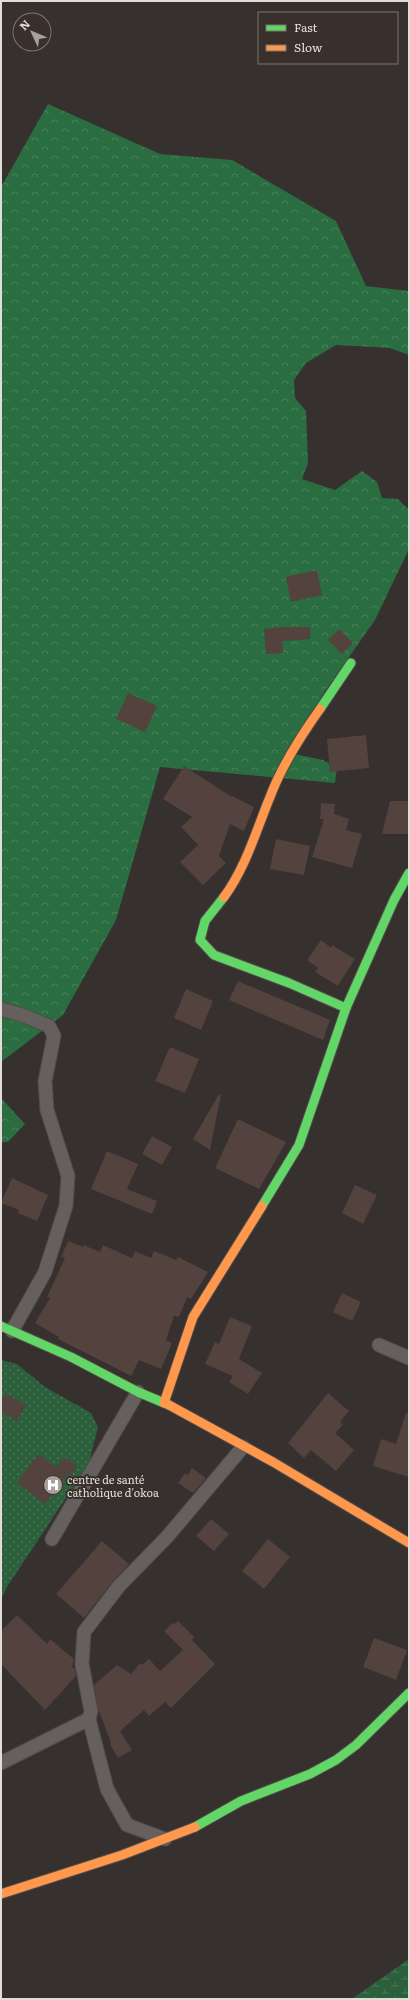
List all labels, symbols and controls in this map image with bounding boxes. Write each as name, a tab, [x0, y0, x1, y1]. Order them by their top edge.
north arrow	[12, 12, 52, 52]
legend	[258, 12, 398, 64]
text: N	[15, 15, 33, 33]
text: Fast	[294, 18, 318, 36]
text: Slow	[294, 38, 323, 56]
place label: centre de santé catholique d'okoa	[67, 1471, 159, 1500]
hospital icon: centre de santé catholique d'okoa	[42, 1474, 64, 1496]

